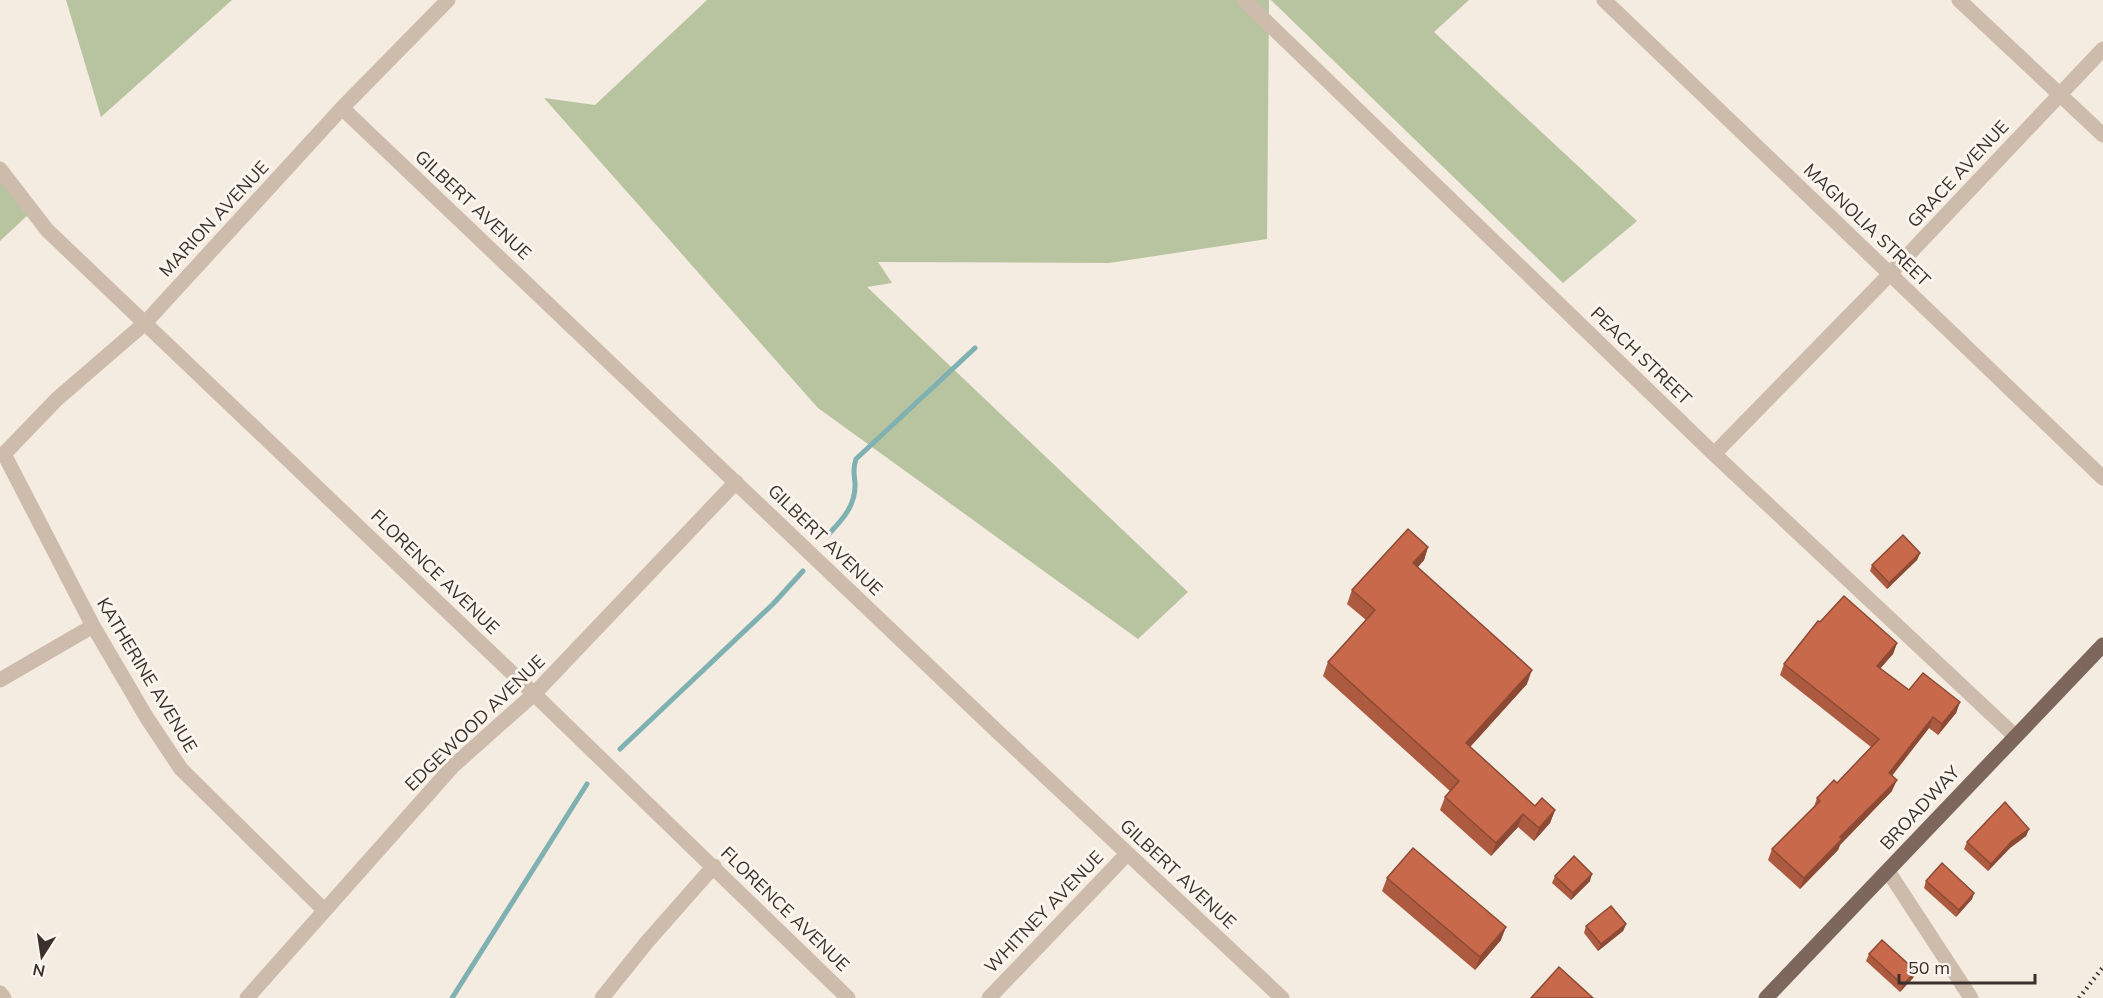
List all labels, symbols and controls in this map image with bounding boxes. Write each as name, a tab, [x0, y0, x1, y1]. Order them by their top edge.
street label: GRACE AVENUE	[1902, 115, 2013, 232]
street label: GILBERT AVENUE	[410, 145, 536, 264]
street label: MARION AVENUE	[154, 156, 273, 282]
street label: MAGNOLIA STREET	[1799, 158, 1936, 291]
street label: PEACH STREET	[1586, 302, 1697, 410]
street label: GILBERT AVENUE	[763, 479, 888, 600]
street label: FLORENCE AVENUE	[366, 504, 504, 639]
street label: KATHERINE AVENUE	[92, 593, 203, 756]
street label: EDGEWOOD AVENUE	[400, 650, 549, 795]
street label: BROADWAY	[1875, 760, 1965, 855]
street label: GILBERT AVENUE	[1115, 814, 1241, 933]
street label: FLORENCE AVENUE	[716, 841, 854, 976]
street label: WHITNEY AVENUE	[979, 846, 1108, 978]
north arrow	[12, 926, 72, 986]
scale bar	[1899, 947, 2036, 985]
text: 50 m	[1908, 956, 1950, 979]
text: N	[31, 960, 47, 982]

